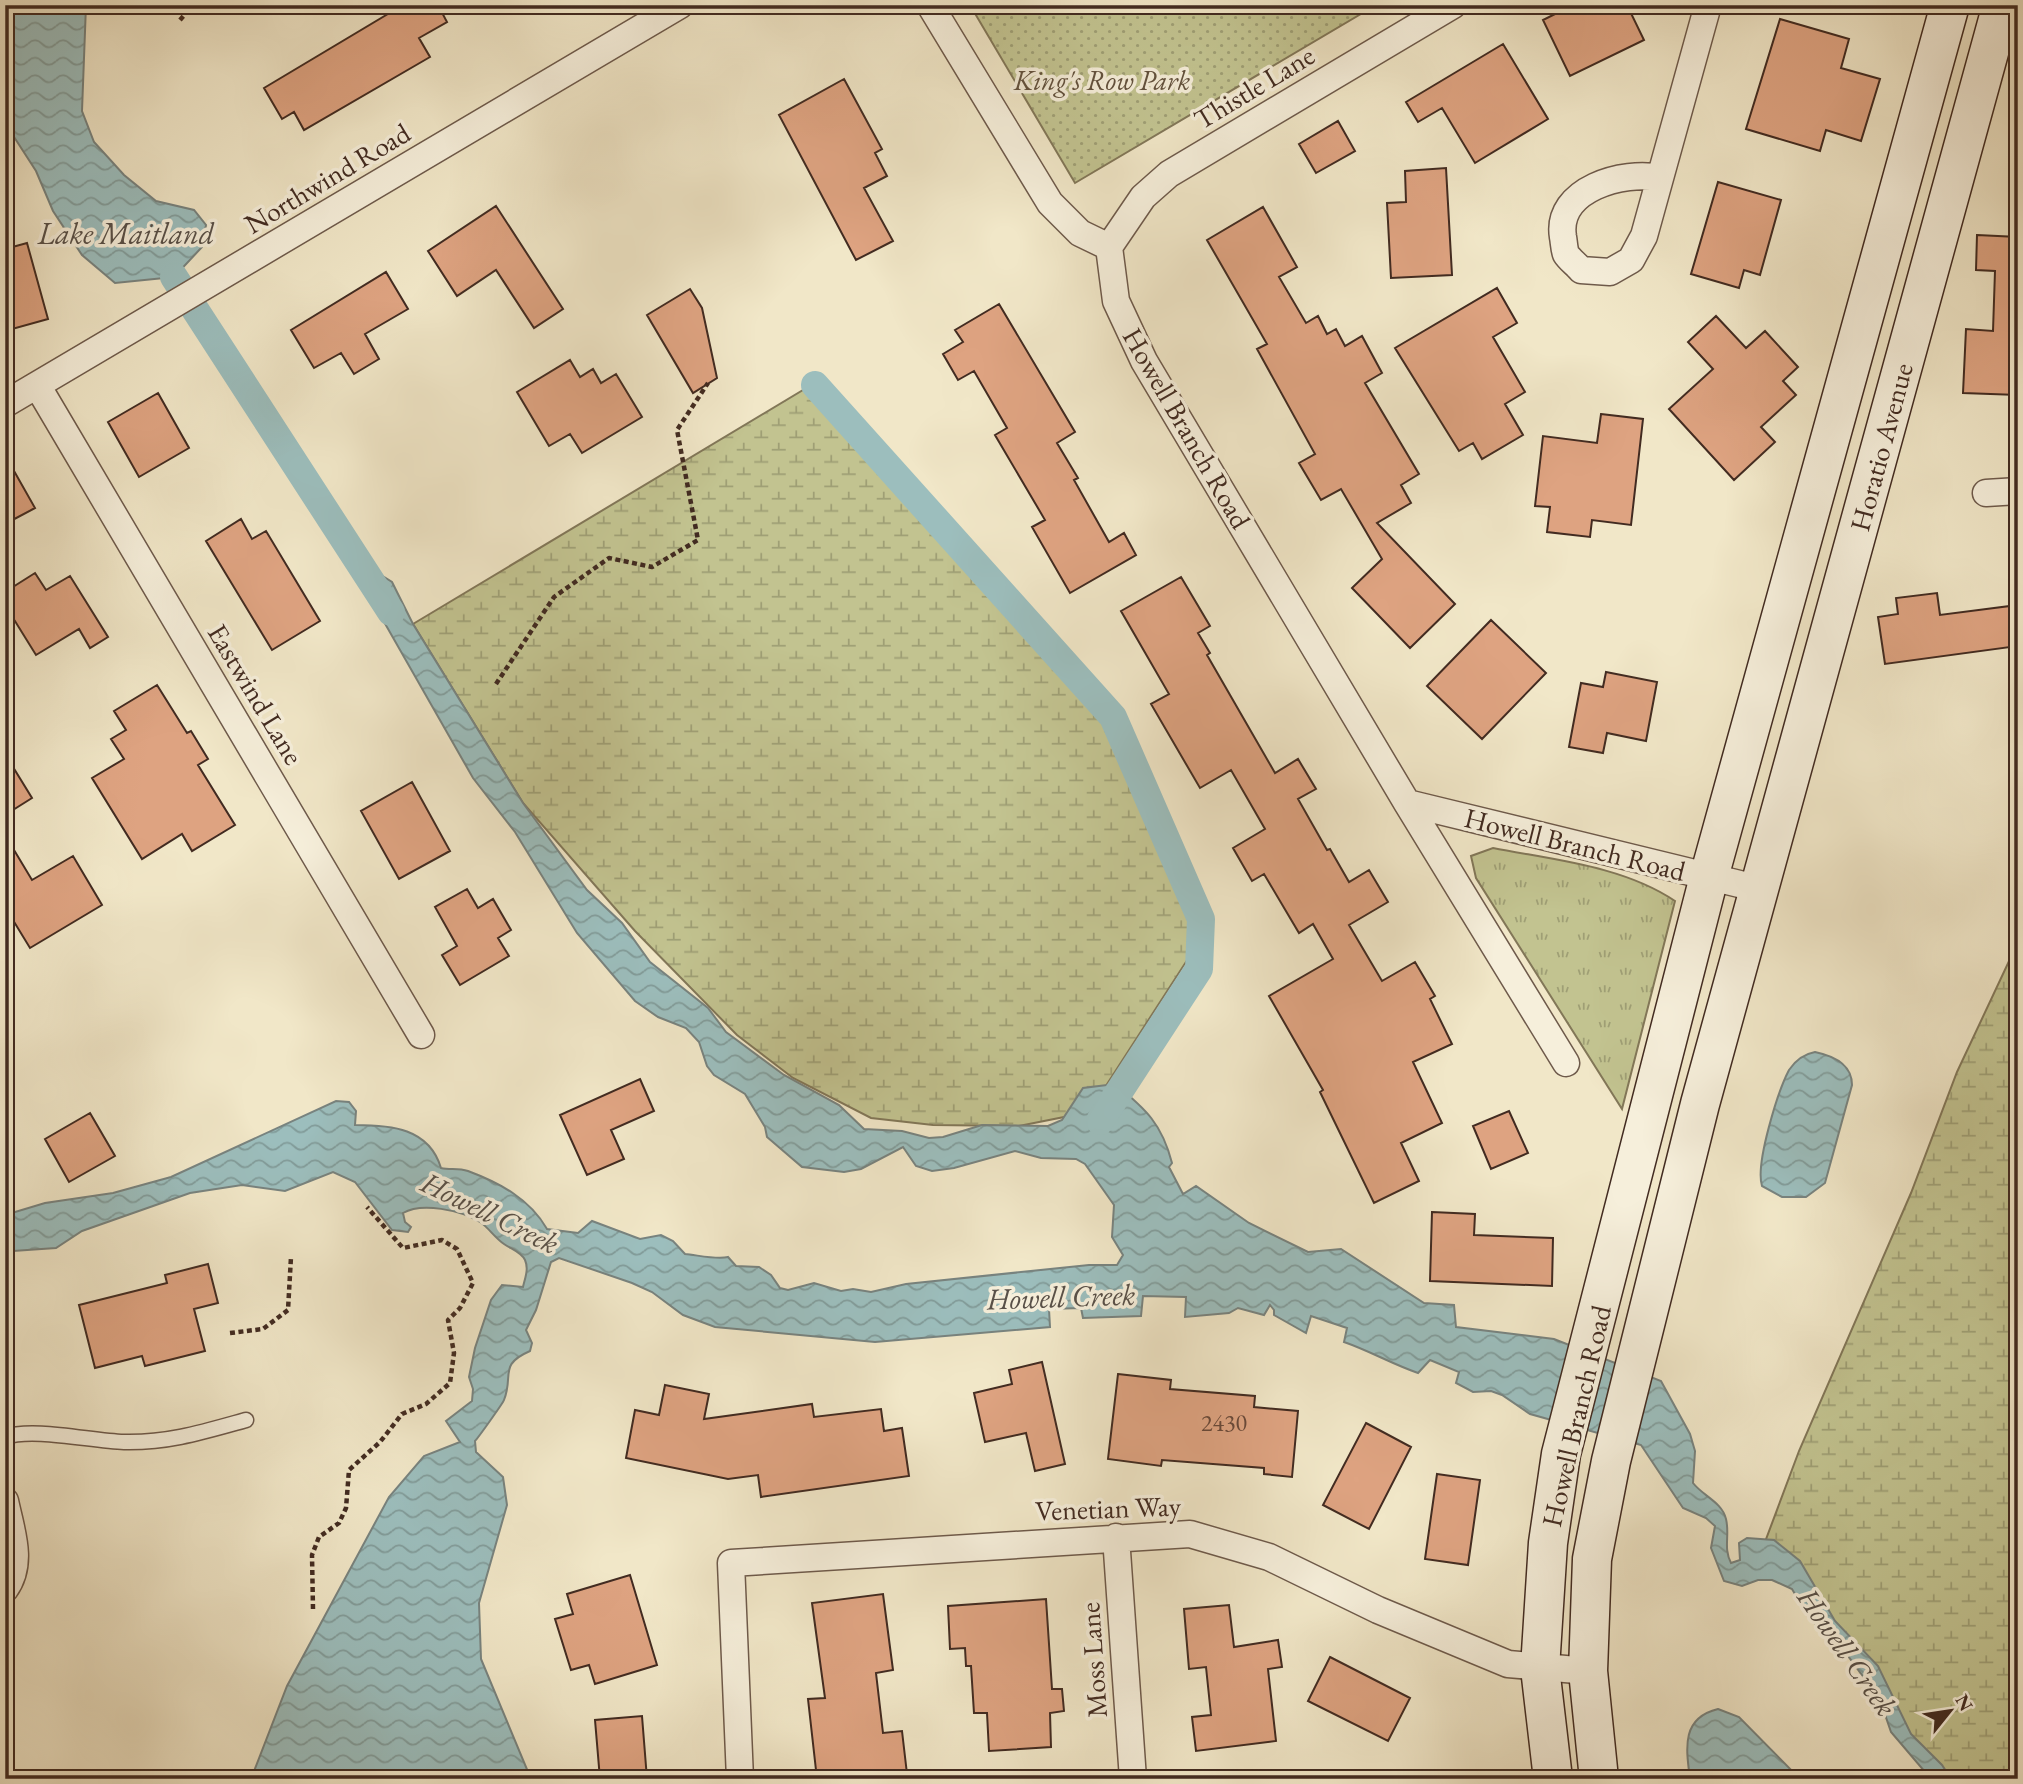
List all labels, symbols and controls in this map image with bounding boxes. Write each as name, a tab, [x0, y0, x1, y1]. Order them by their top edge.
street label: Thistle Lane	[1187, 37, 1321, 137]
park label: King's Row Park	[1013, 62, 1191, 98]
street label: Northwind Road	[238, 114, 417, 242]
water label: Lake Maitland	[37, 214, 215, 253]
street label: Howell Branch Road	[1115, 321, 1260, 536]
street label: Horatio Avenue	[1841, 359, 1921, 535]
street label: Eastwind Lane	[200, 617, 312, 771]
street label: Howell Branch Road	[1461, 799, 1690, 889]
water label: Howell Creek	[414, 1162, 566, 1263]
water label: Howell Creek	[985, 1274, 1136, 1319]
street label: Howell Branch Road	[1533, 1301, 1619, 1530]
house number: 2430	[1201, 1407, 1247, 1438]
street label: Venetian Way	[1034, 1487, 1182, 1529]
water label: Howell Creek	[1788, 1579, 1906, 1724]
street label: Moss Lane	[1071, 1601, 1115, 1719]
north arrow	[1914, 1676, 1984, 1746]
text: N	[1950, 1690, 1979, 1716]

